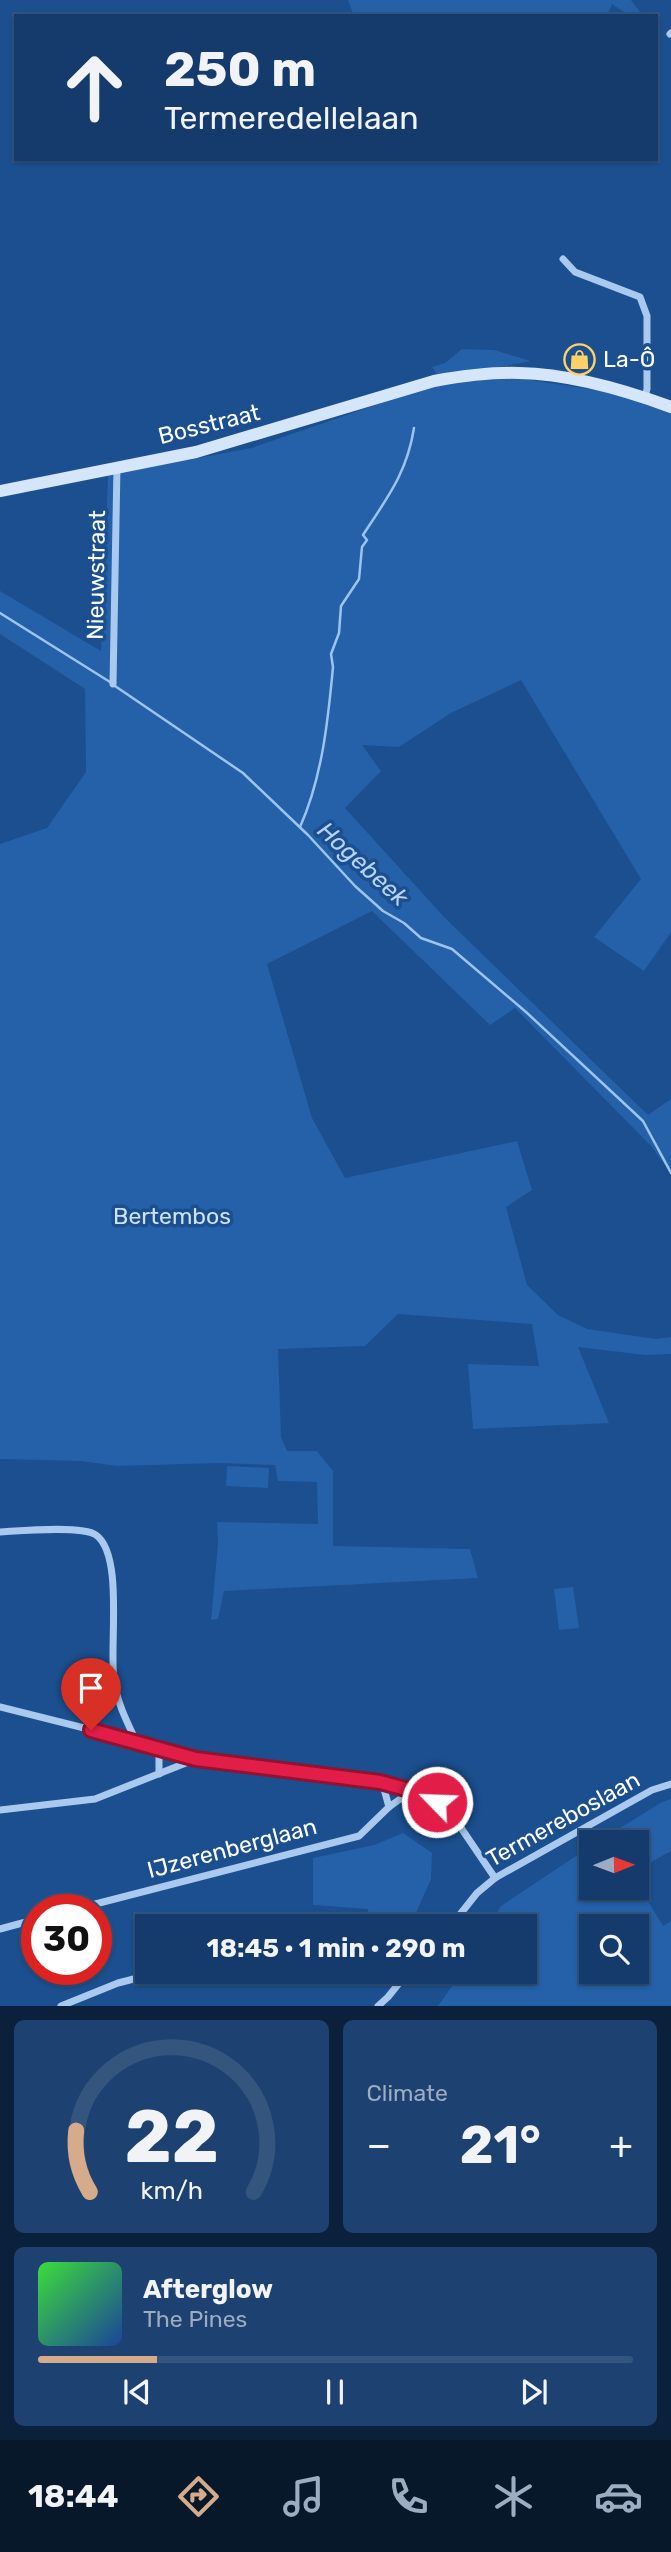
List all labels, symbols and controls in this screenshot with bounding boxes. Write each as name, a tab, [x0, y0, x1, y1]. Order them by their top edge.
text: 250 m	[164, 40, 316, 98]
icon: ahead	[49, 42, 140, 133]
text: Termeredellelaan	[164, 99, 419, 137]
shop icon: La-Ô	[563, 342, 597, 376]
place label: La-Ô	[603, 345, 655, 373]
street label: Bosstraat	[155, 398, 263, 450]
street label: Nieuwstraat	[81, 510, 111, 640]
water label: Hogebeek	[312, 816, 414, 912]
park label: Bertembos	[113, 1202, 231, 1230]
pin	[61, 1658, 121, 1730]
icon: arrive	[72, 1669, 110, 1707]
position arrow	[400, 1765, 474, 1839]
street label: Termereboslaan	[481, 1765, 645, 1873]
street label: IJzerenberglaan	[144, 1812, 320, 1884]
north arrow	[579, 1830, 649, 1900]
map controls	[579, 1830, 649, 1984]
speed limit sign: 30	[21, 1894, 112, 1985]
button: search	[579, 1914, 649, 1984]
text: 18:45 · 1 min · 290 m	[206, 1933, 466, 1964]
text: Climate	[367, 2079, 448, 2107]
text: 22	[124, 2095, 219, 2181]
text: 21°	[460, 2114, 541, 2176]
text: −	[367, 2122, 391, 2168]
text: +	[609, 2122, 633, 2168]
text: km/h	[140, 2176, 202, 2205]
text: Afterglow	[143, 2274, 273, 2305]
text: The Pines	[143, 2305, 247, 2333]
icon: previous	[118, 2373, 156, 2411]
icon: pause	[316, 2373, 354, 2411]
icon: next	[515, 2373, 553, 2411]
icon: directions	[174, 2472, 223, 2521]
icon: music	[279, 2472, 328, 2521]
icon: phone	[384, 2472, 433, 2521]
icon: climate	[489, 2472, 538, 2521]
icon: car	[594, 2472, 643, 2521]
text: 18:44	[28, 2477, 119, 2515]

